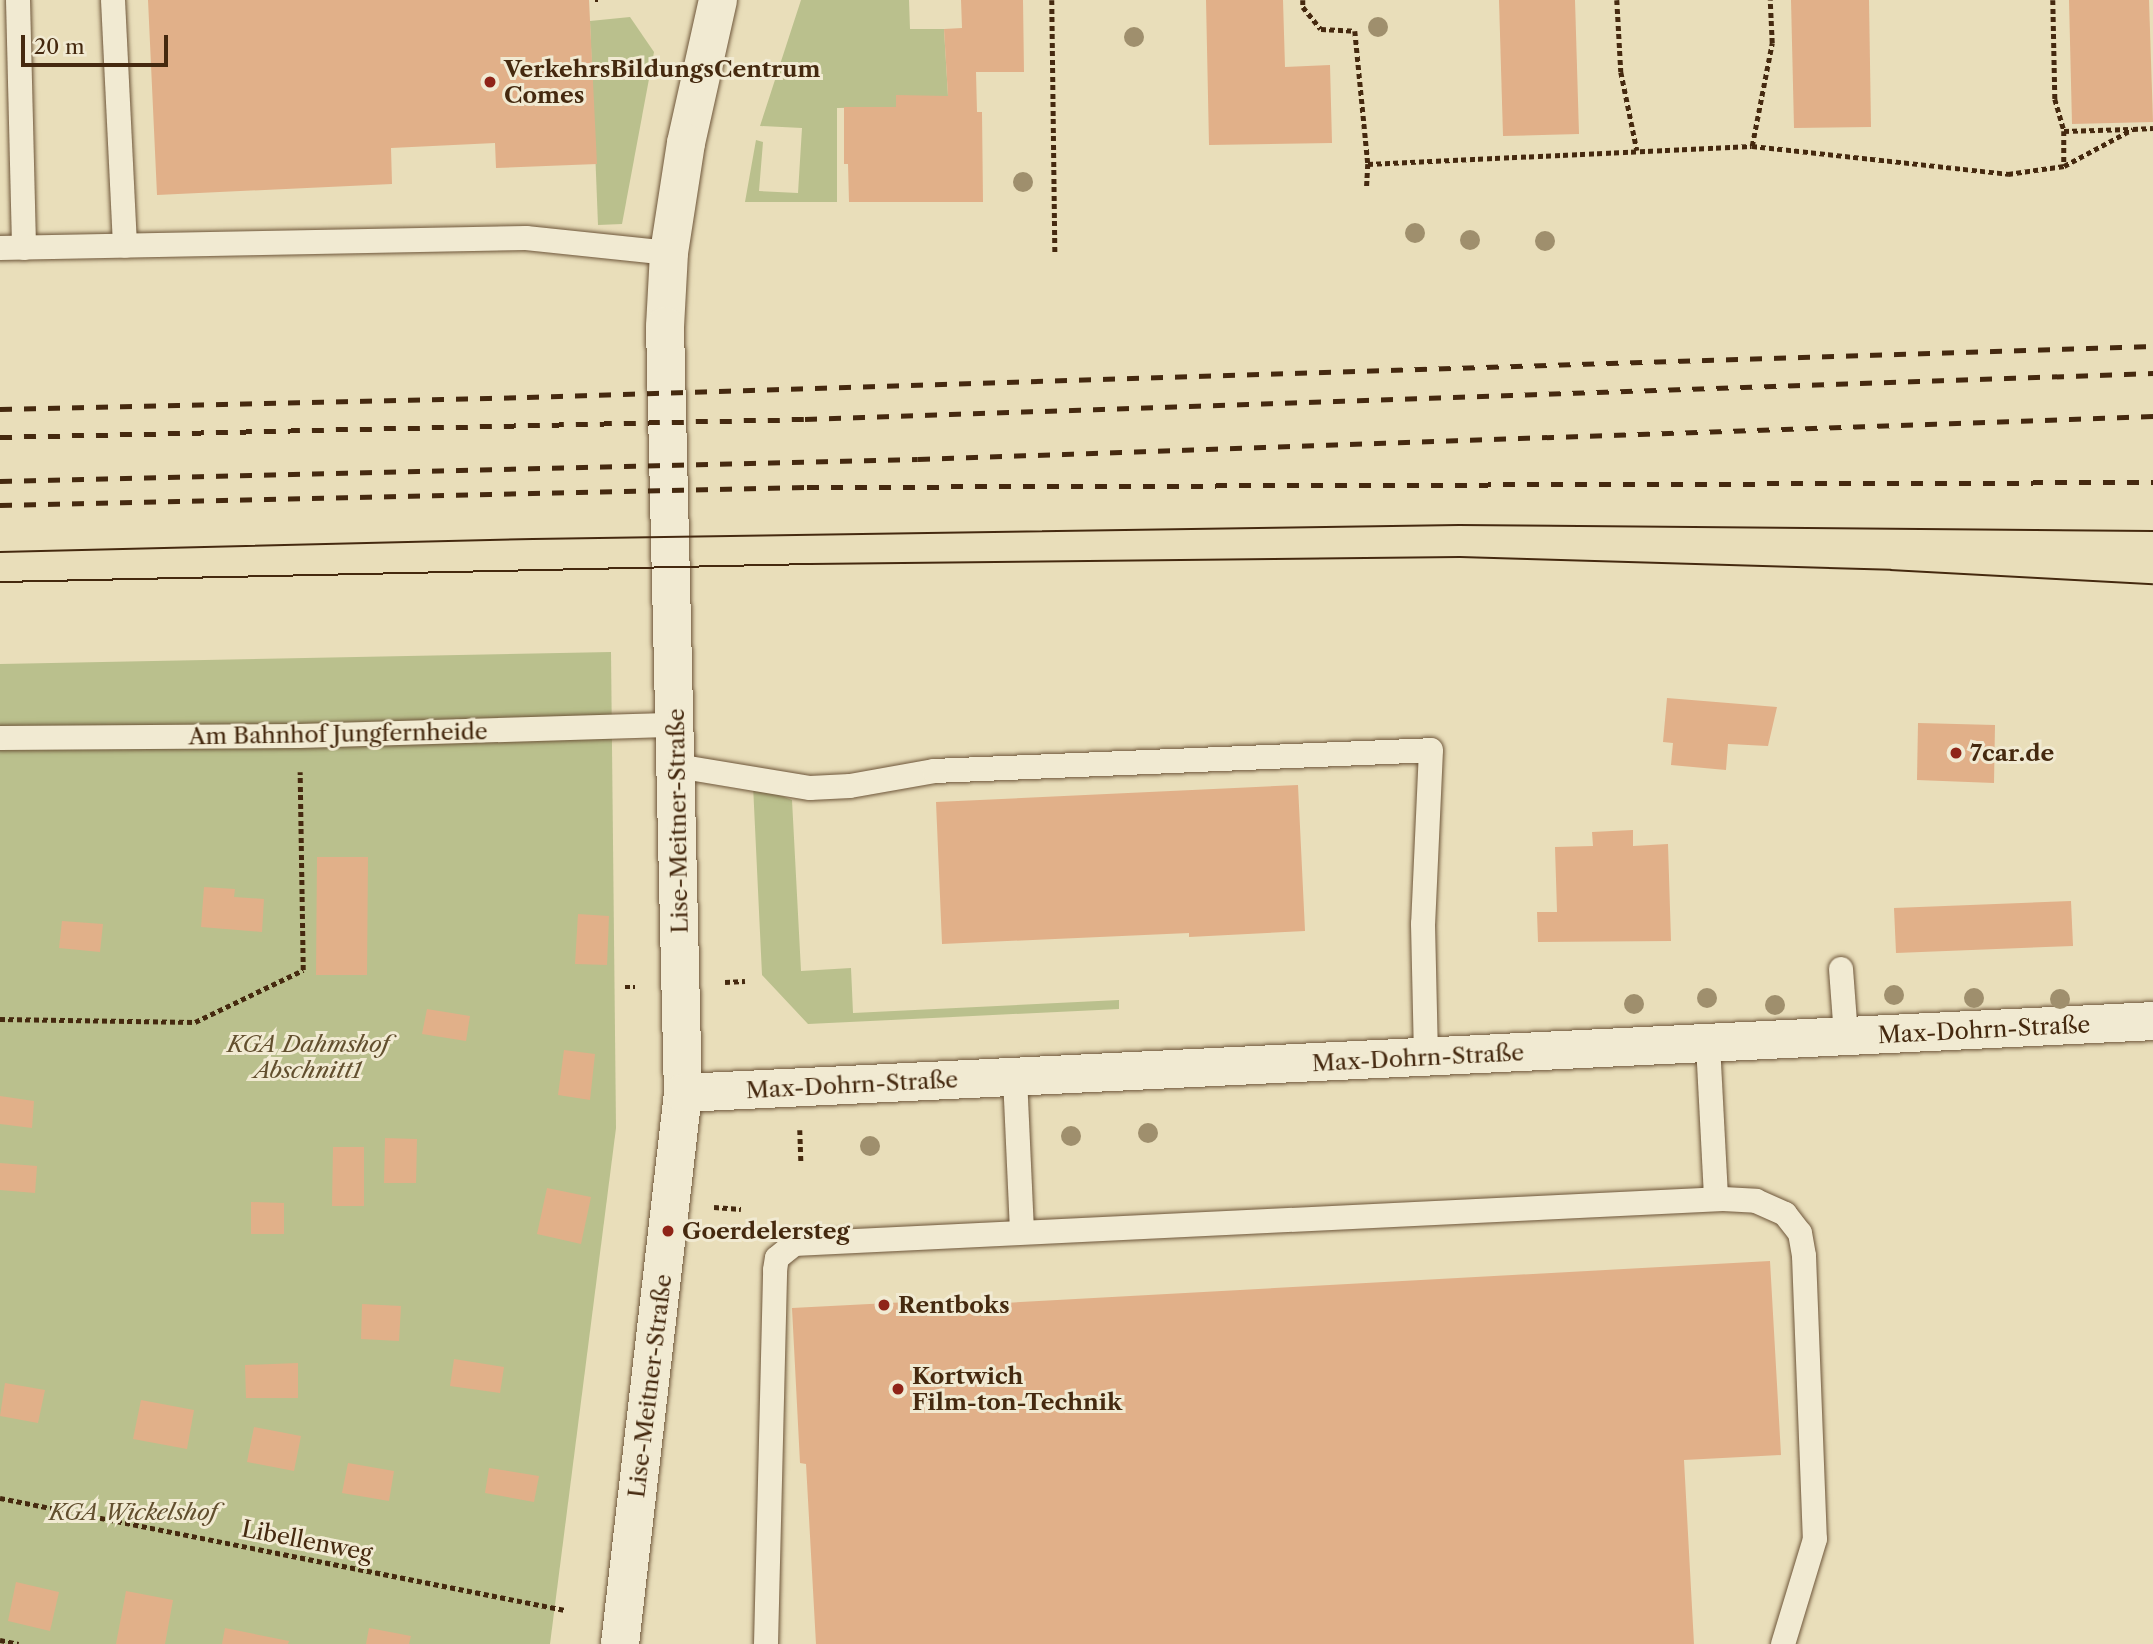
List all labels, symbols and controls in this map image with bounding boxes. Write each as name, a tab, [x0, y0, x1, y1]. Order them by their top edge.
scale bar	[24, 21, 172, 65]
text: 20 m	[34, 34, 85, 59]
place label: VerkehrsBildungsCentrum Comes	[504, 55, 820, 109]
marker: VerkehrsBildungsCentrum Comes	[482, 74, 498, 90]
street label: Lise-Meitner-Straße	[662, 708, 694, 934]
street label: Am Bahnhof Jungfernheide	[188, 718, 488, 750]
place label: 7car.de	[1970, 739, 2054, 767]
marker: 7car.de	[1948, 745, 1964, 761]
street label: Max-Dohrn-Straße	[1877, 1011, 2091, 1049]
park label: KGA Dahmshof Abschnitt1	[227, 1030, 389, 1084]
street label: Max-Dohrn-Straße	[1311, 1039, 1525, 1077]
street label: Max-Dohrn-Straße	[745, 1066, 959, 1104]
place label: Goerdelersteg	[682, 1217, 850, 1245]
marker: Goerdelersteg	[660, 1223, 676, 1239]
street label: Lise-Meitner-Straße	[623, 1273, 677, 1499]
place label: Rentboks	[898, 1291, 1010, 1319]
marker: Rentboks	[876, 1297, 892, 1313]
place label: Kortwich Film-ton-Technik	[912, 1362, 1122, 1416]
marker: Kortwich Film-ton-Technik	[890, 1381, 906, 1397]
park label: KGA Wickelshof	[49, 1498, 217, 1526]
street label: Libellenweg	[239, 1515, 375, 1567]

